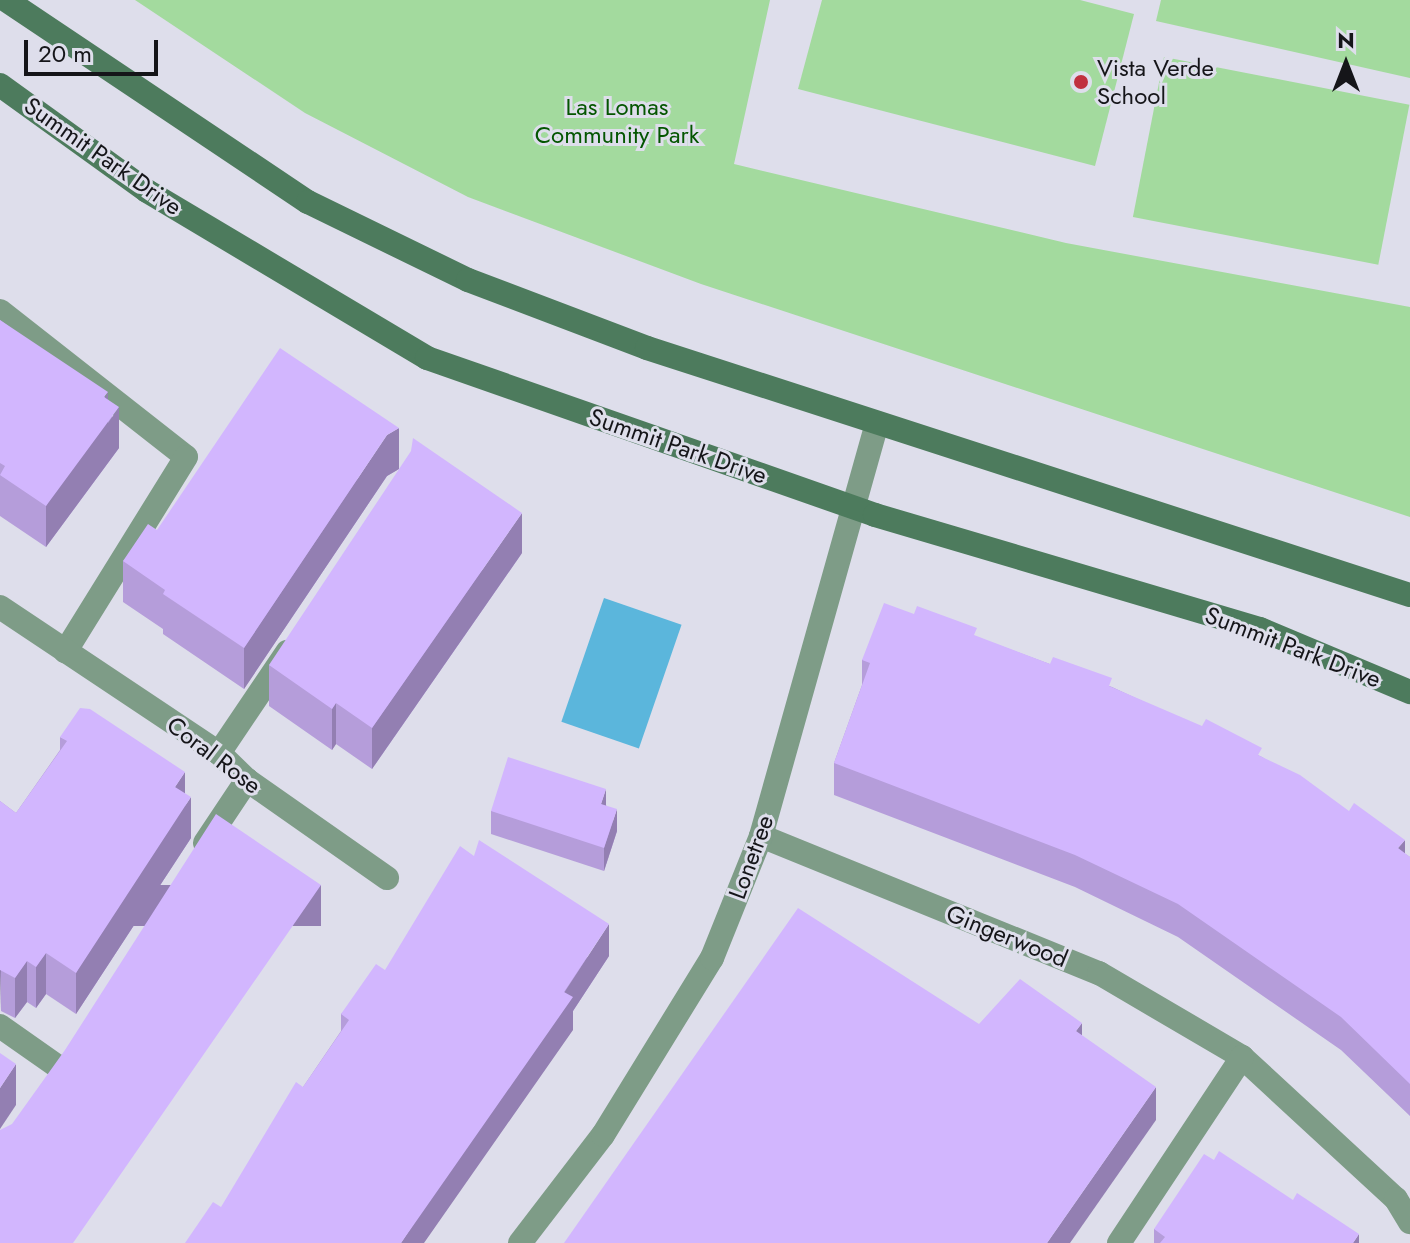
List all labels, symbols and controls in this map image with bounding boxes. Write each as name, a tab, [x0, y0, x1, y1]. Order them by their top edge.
scale bar	[28, 24, 162, 74]
north arrow	[1306, 24, 1386, 104]
text: N	[1337, 24, 1355, 56]
text: 20 m	[38, 36, 92, 71]
place label: Vista Verde School	[1097, 54, 1214, 110]
marker: Vista Verde School	[1072, 73, 1090, 91]
street label: Summit Park Drive	[19, 91, 187, 221]
park label: Las Lomas Community Park	[535, 93, 699, 149]
street label: Summit Park Drive	[586, 402, 770, 490]
street label: Summit Park Drive	[1201, 600, 1385, 694]
street label: Coral Rose	[161, 710, 267, 800]
street label: Lonetree	[723, 811, 779, 903]
street label: Gingerwood	[942, 899, 1072, 973]

